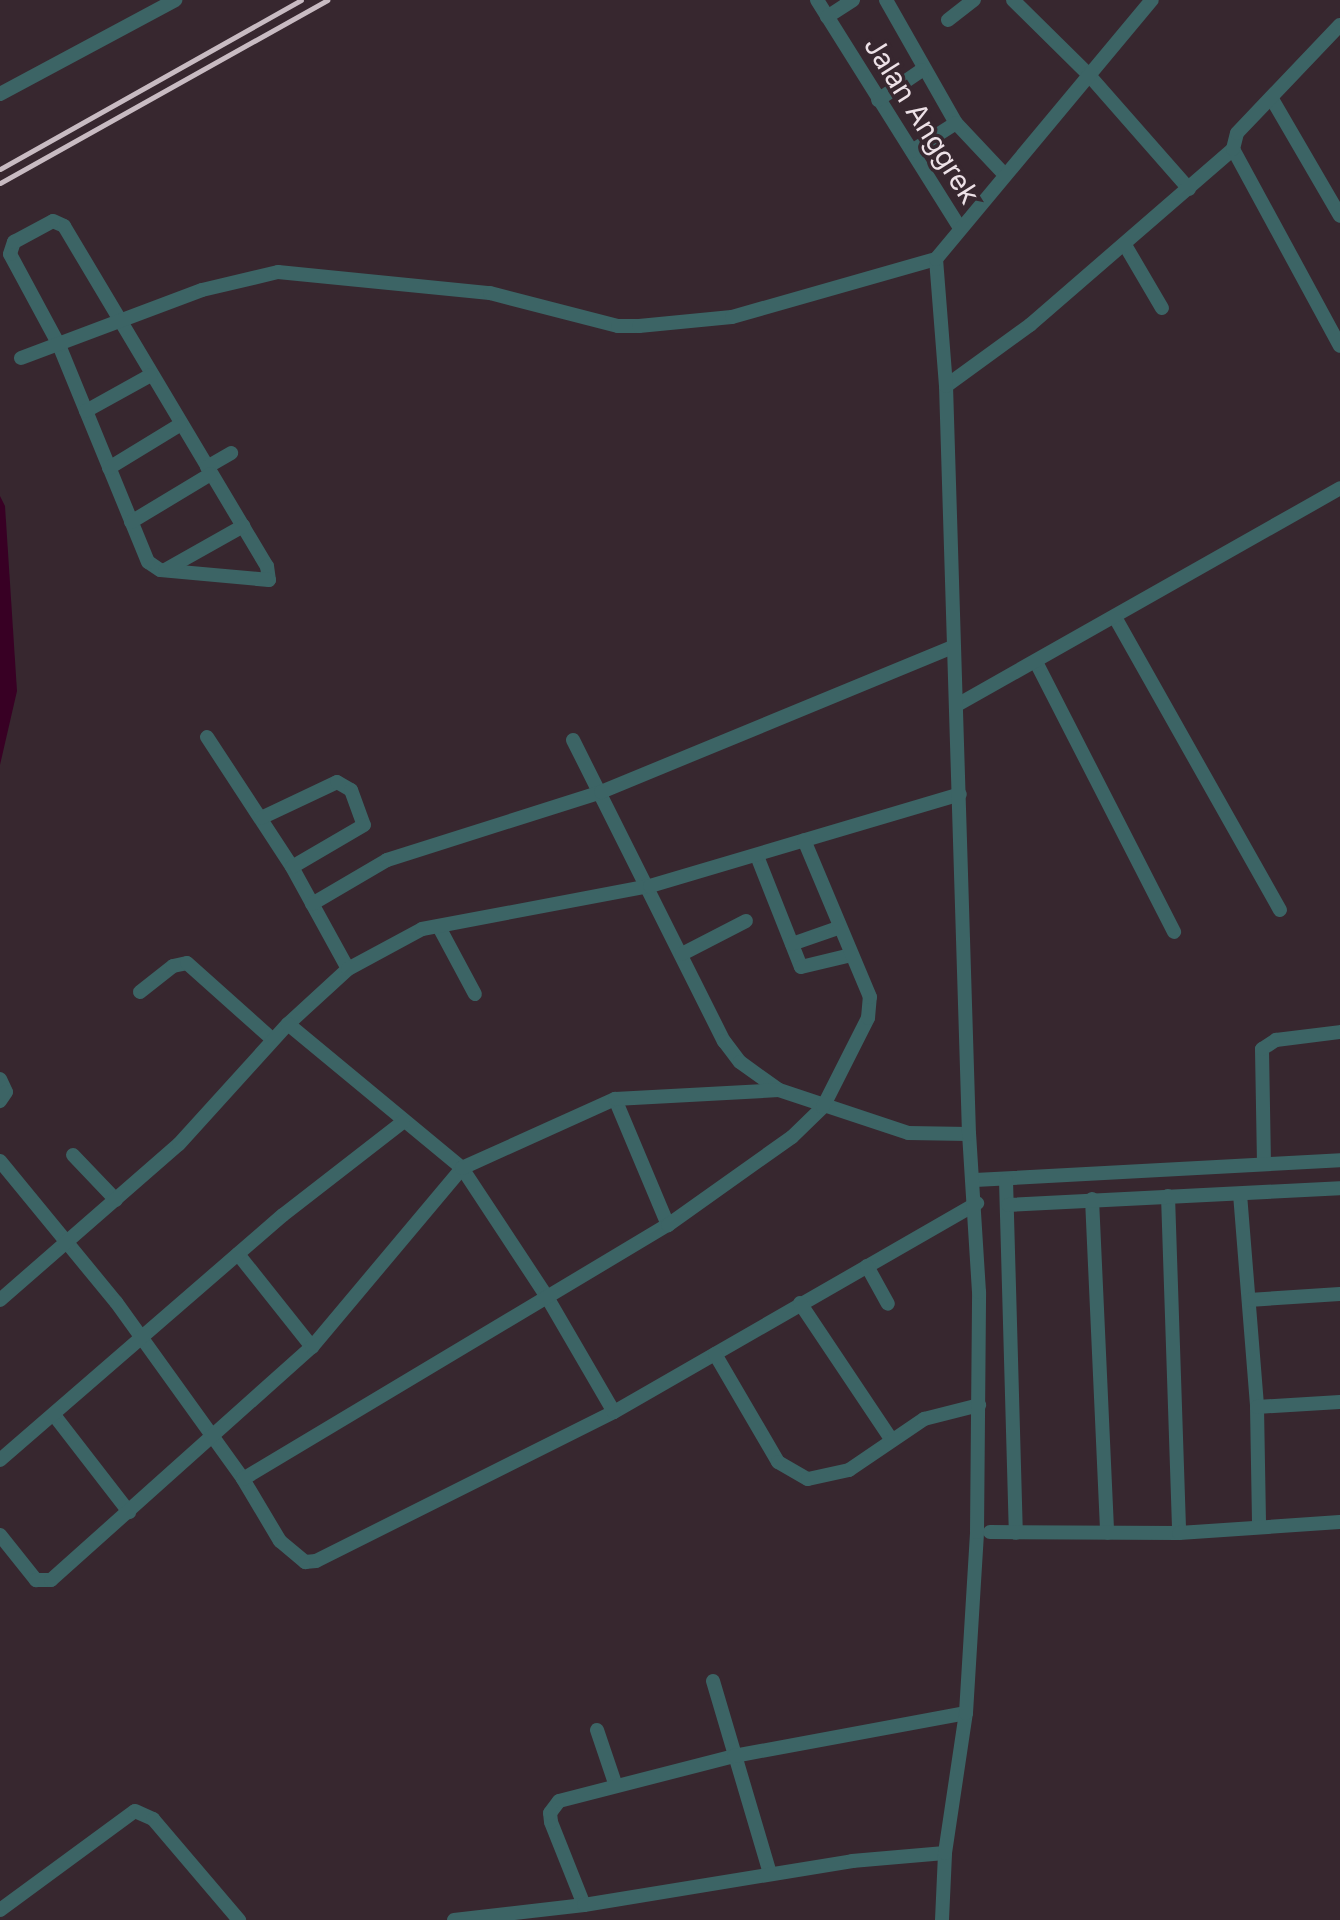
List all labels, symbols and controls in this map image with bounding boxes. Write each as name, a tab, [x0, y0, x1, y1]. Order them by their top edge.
street label: Jalan Anggrek	[857, 30, 987, 210]

